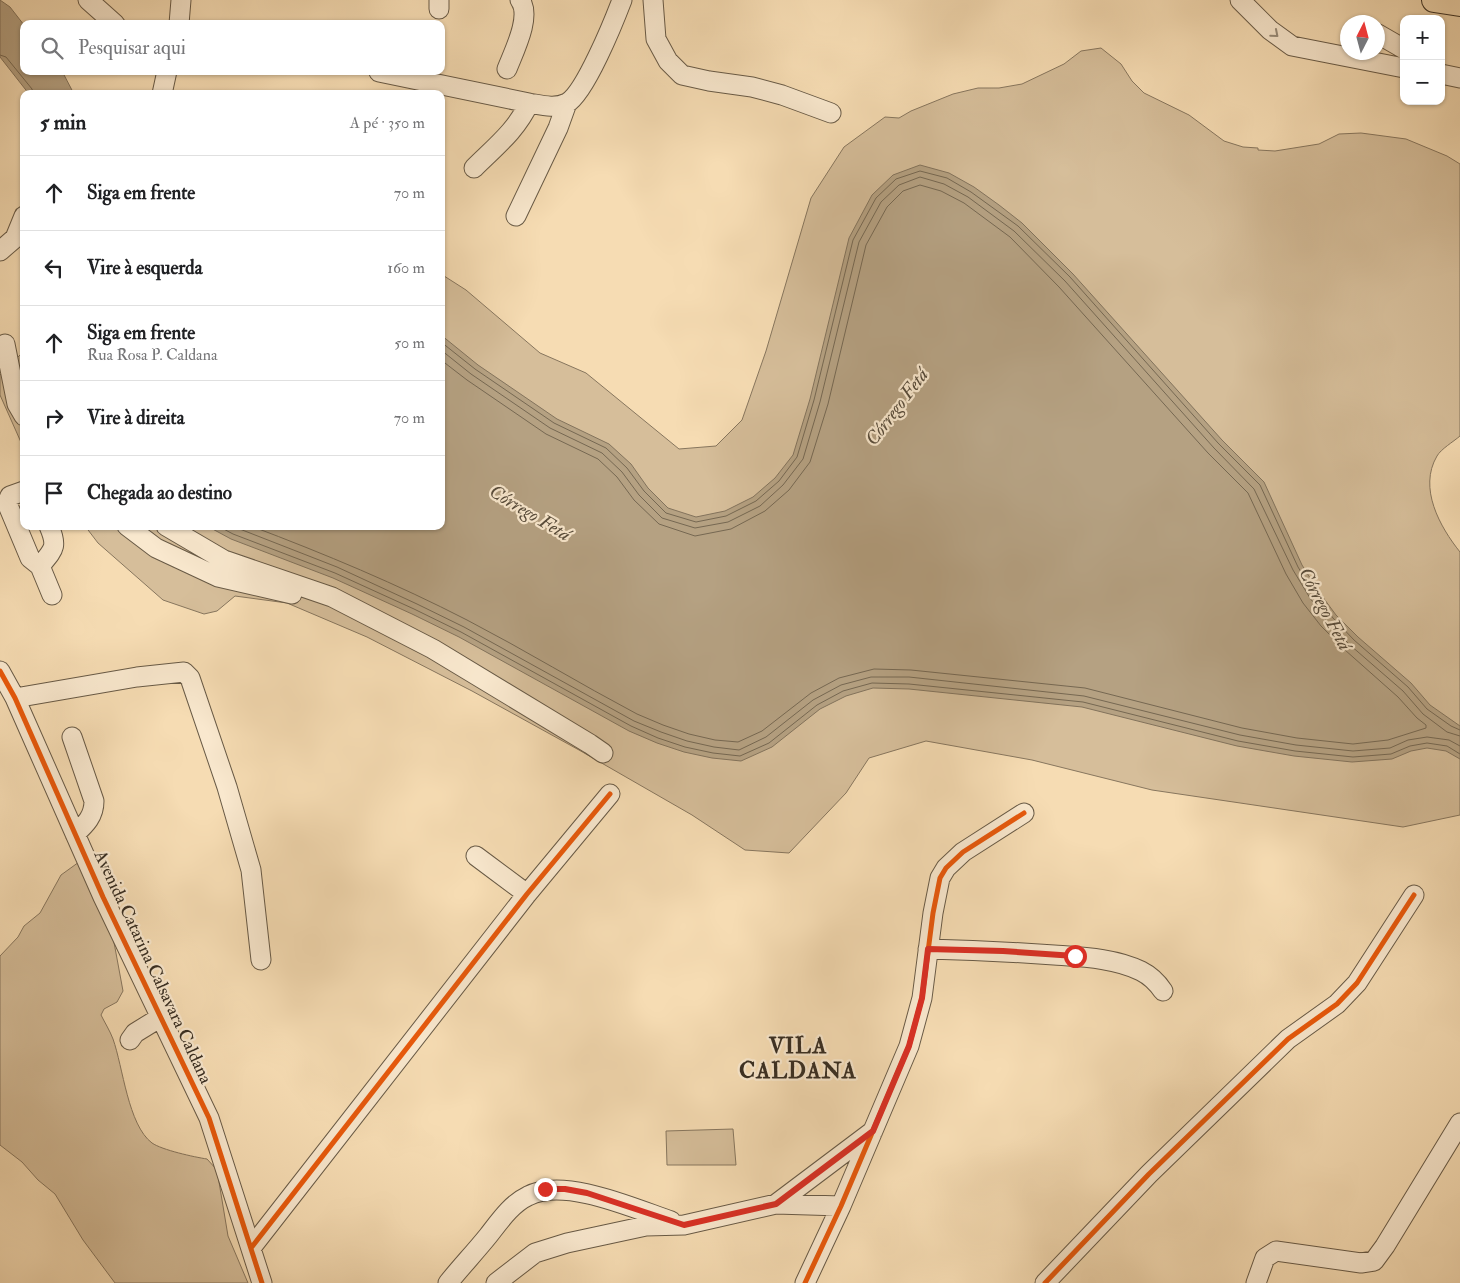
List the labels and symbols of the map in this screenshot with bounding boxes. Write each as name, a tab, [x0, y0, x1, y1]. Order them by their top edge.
north arrow	[1340, 15, 1385, 60]
one-way arrow	[1270, 28, 1279, 37]
water label: Córrego Fetá	[860, 362, 935, 450]
water label: Córrego Fetá	[485, 479, 577, 548]
water label: Córrego Fetá	[1293, 563, 1358, 657]
street label: Avenida Catarina Calsavara Caldana	[88, 846, 218, 1088]
route start	[1064, 945, 1087, 968]
district label: VILA CALDANA	[739, 1032, 857, 1085]
route end	[534, 1178, 557, 1201]

